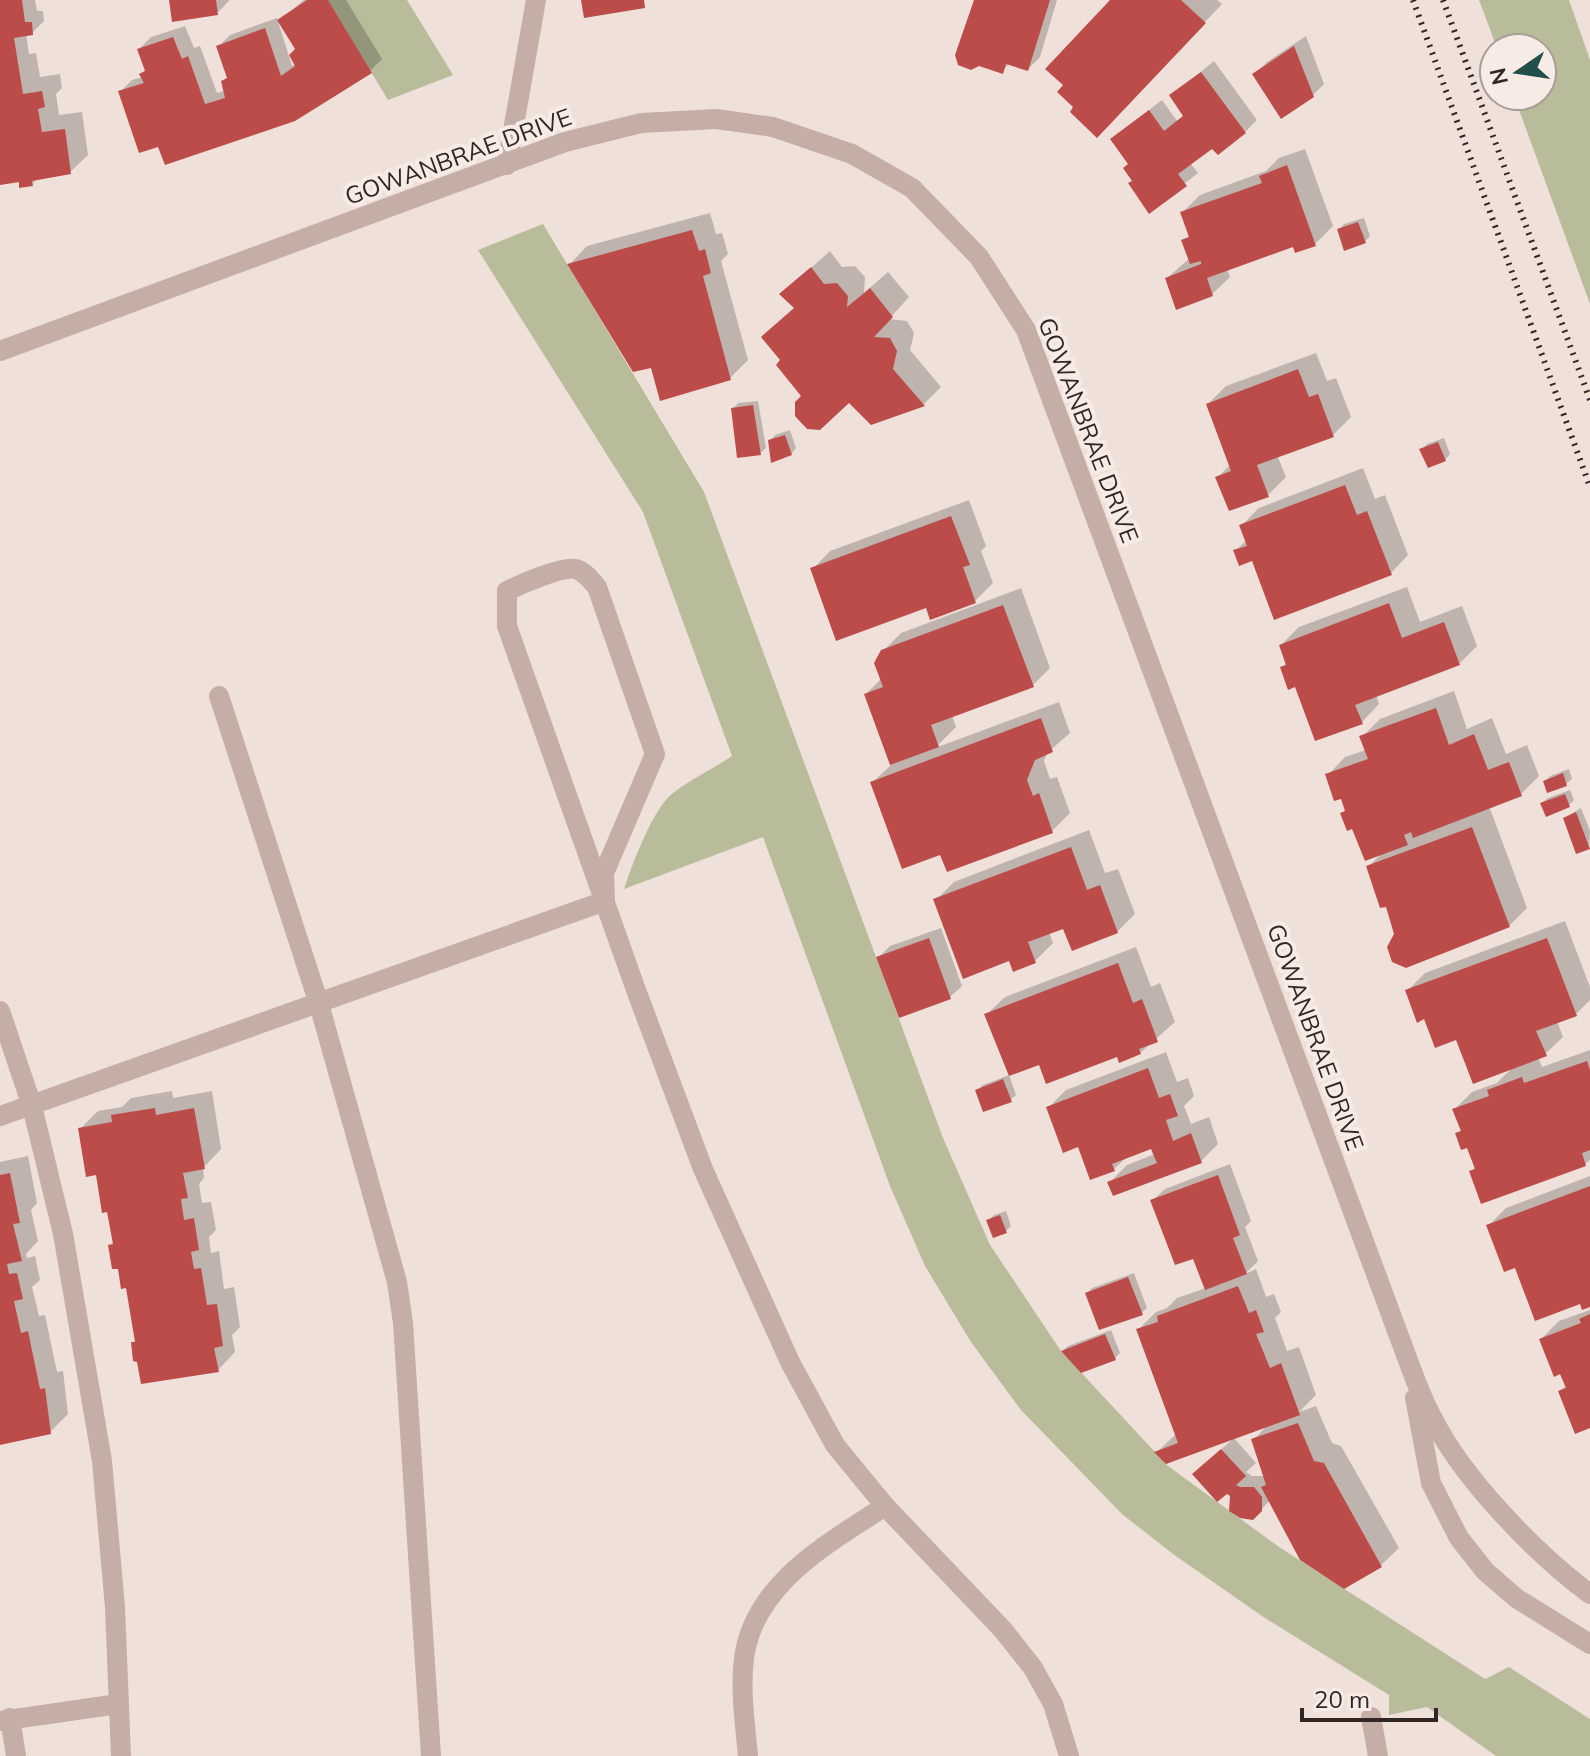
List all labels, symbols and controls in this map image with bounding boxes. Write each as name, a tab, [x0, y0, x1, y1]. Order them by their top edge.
north arrow	[1478, 32, 1558, 112]
text: N	[1483, 65, 1514, 88]
street label: GOWANBRAE DRIVE	[341, 101, 575, 211]
street label: GOWANBRAE DRIVE	[1032, 313, 1146, 547]
street label: GOWANBRAE DRIVE	[1261, 920, 1371, 1154]
scale bar	[1302, 1672, 1436, 1722]
text: 20 m	[1314, 1684, 1370, 1714]

